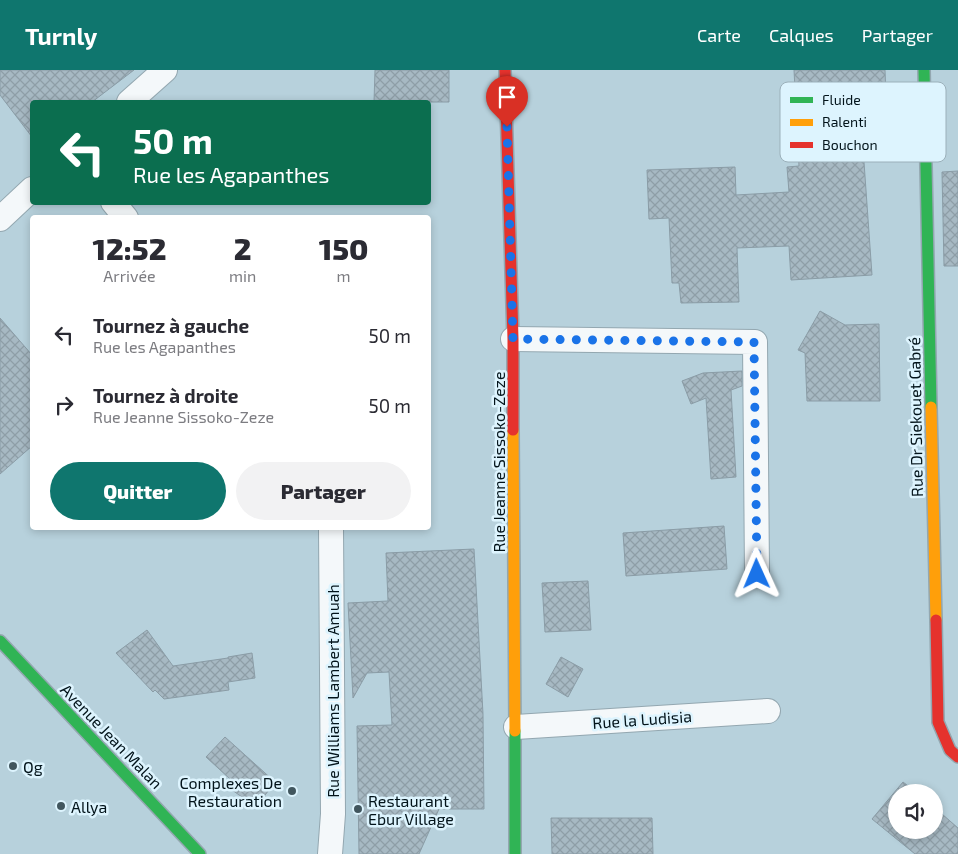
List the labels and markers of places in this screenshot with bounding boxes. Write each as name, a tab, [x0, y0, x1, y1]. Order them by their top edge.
pin	[486, 76, 528, 127]
place label: Qg	[23, 757, 43, 777]
marker: Qg	[7, 760, 19, 772]
place label: Complexes De Restauration	[179, 773, 282, 810]
marker: Complexes De Restauration	[286, 785, 298, 797]
place label: Restaurant Ebur Village	[368, 791, 454, 828]
place label: Allya	[71, 797, 107, 816]
marker: Allya	[55, 800, 67, 812]
marker: Restaurant Ebur Village	[352, 803, 364, 815]

